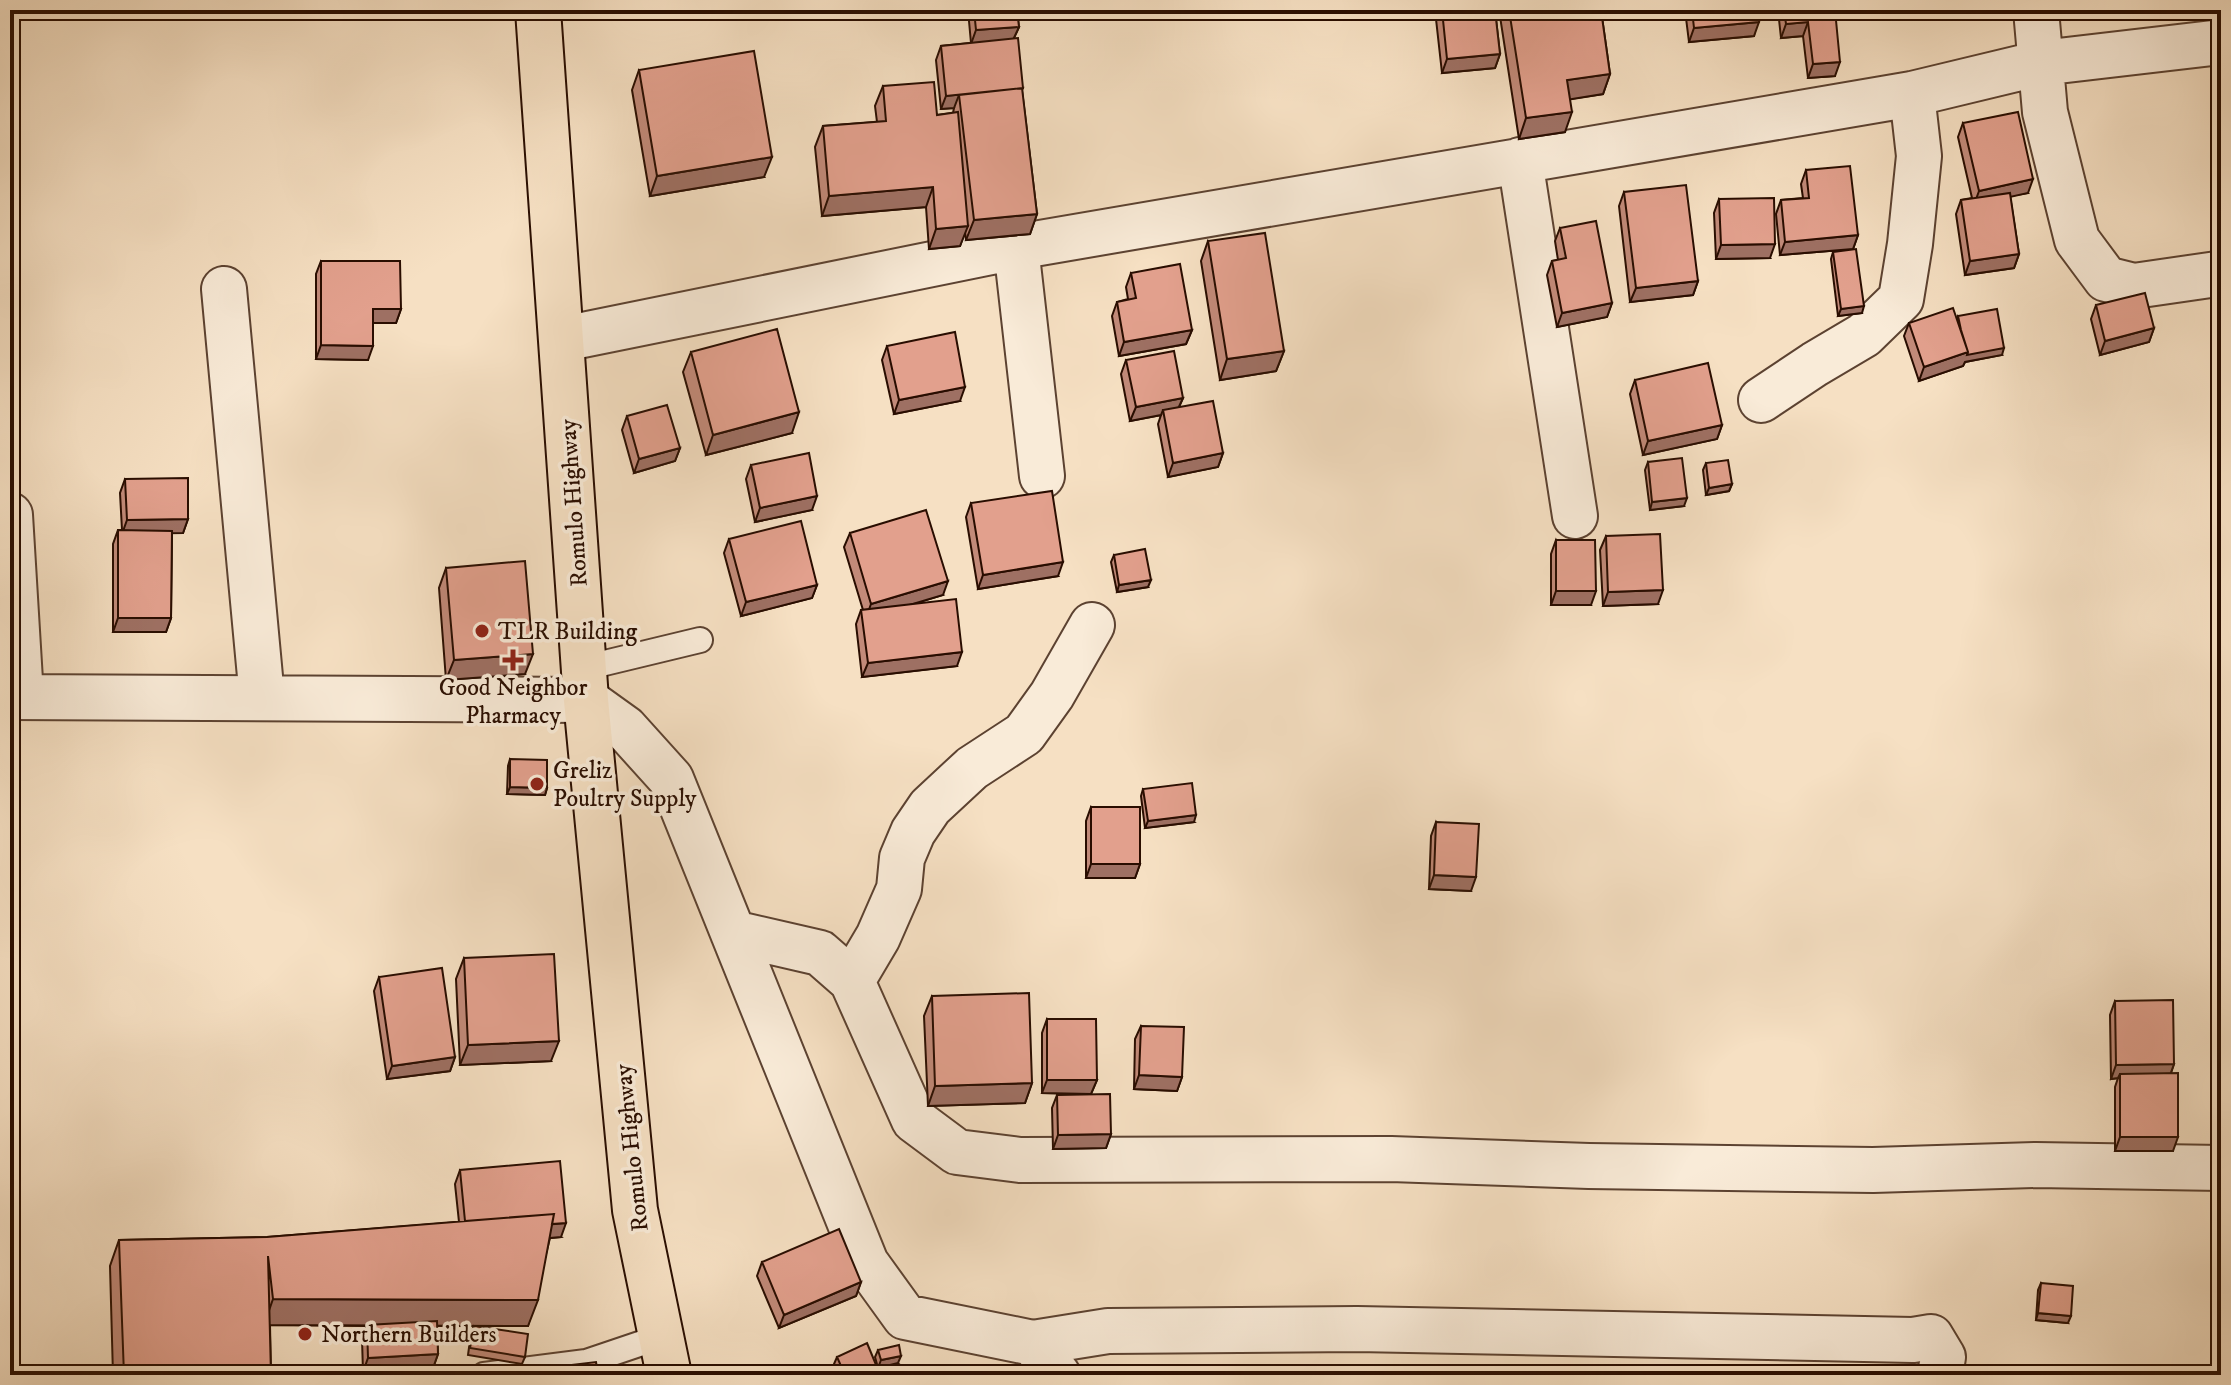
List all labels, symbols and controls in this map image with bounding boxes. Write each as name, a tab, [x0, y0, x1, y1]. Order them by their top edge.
street label: Romulo Highway	[553, 417, 595, 588]
place label: TLR Building	[498, 617, 637, 647]
marker: TLR Building	[473, 622, 491, 640]
marker: Good Neighbor Pharmacy	[504, 651, 522, 669]
place label: Good Neighbor Pharmacy	[439, 673, 587, 731]
place label: Greliz Poultry Supply	[553, 756, 697, 814]
marker: Greliz Poultry Supply	[528, 775, 546, 793]
street label: Romulo Highway	[608, 1062, 656, 1233]
place label: Northern Builders	[321, 1320, 497, 1350]
marker: Northern Builders	[296, 1325, 314, 1343]

